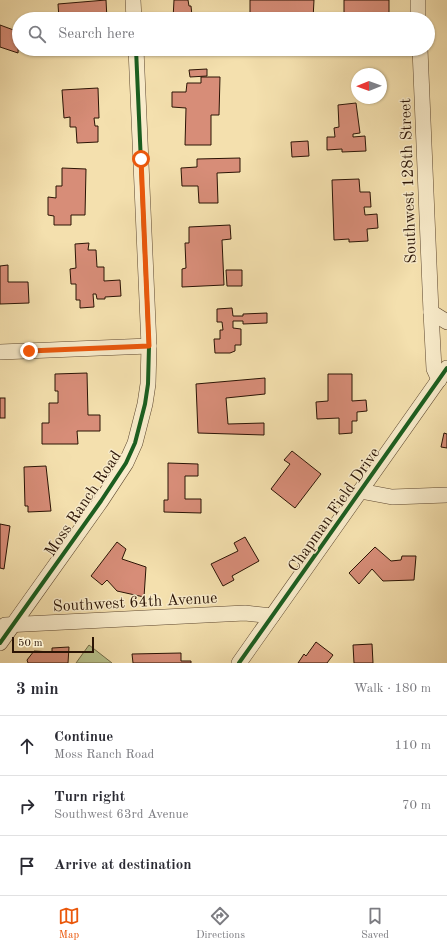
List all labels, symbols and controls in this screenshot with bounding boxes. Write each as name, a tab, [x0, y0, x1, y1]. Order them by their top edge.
search box	[12, 12, 435, 56]
icon: search	[26, 23, 48, 45]
text: Search here	[58, 27, 135, 42]
north arrow	[351, 68, 387, 104]
street label: Southwest 128th Street	[398, 97, 420, 264]
route start	[132, 150, 150, 168]
route end	[20, 342, 38, 360]
street label: Chapman Field Drive	[286, 445, 383, 575]
street label: Moss Ranch Road	[42, 448, 125, 560]
street label: Southwest 64th Avenue	[52, 591, 218, 615]
scale bar	[12, 635, 94, 654]
text: 50 m	[18, 638, 43, 649]
text: 3 min	[16, 681, 59, 698]
text: Walk · 180 m	[354, 682, 431, 695]
text: Continue	[54, 730, 113, 745]
icon: ahead	[16, 735, 38, 757]
text: 110 m	[394, 739, 431, 752]
text: Moss Ranch Road	[54, 748, 154, 761]
text: Turn right	[54, 790, 125, 805]
icon: right	[16, 795, 38, 817]
text: 70 m	[402, 799, 431, 812]
text: Southwest 63rd Avenue	[54, 808, 188, 821]
icon: arrive	[16, 855, 38, 877]
text: Arrive at destination	[54, 858, 192, 873]
tab: Map	[58, 905, 80, 943]
tab: Directions	[196, 905, 245, 943]
tab: Saved	[361, 905, 389, 943]

